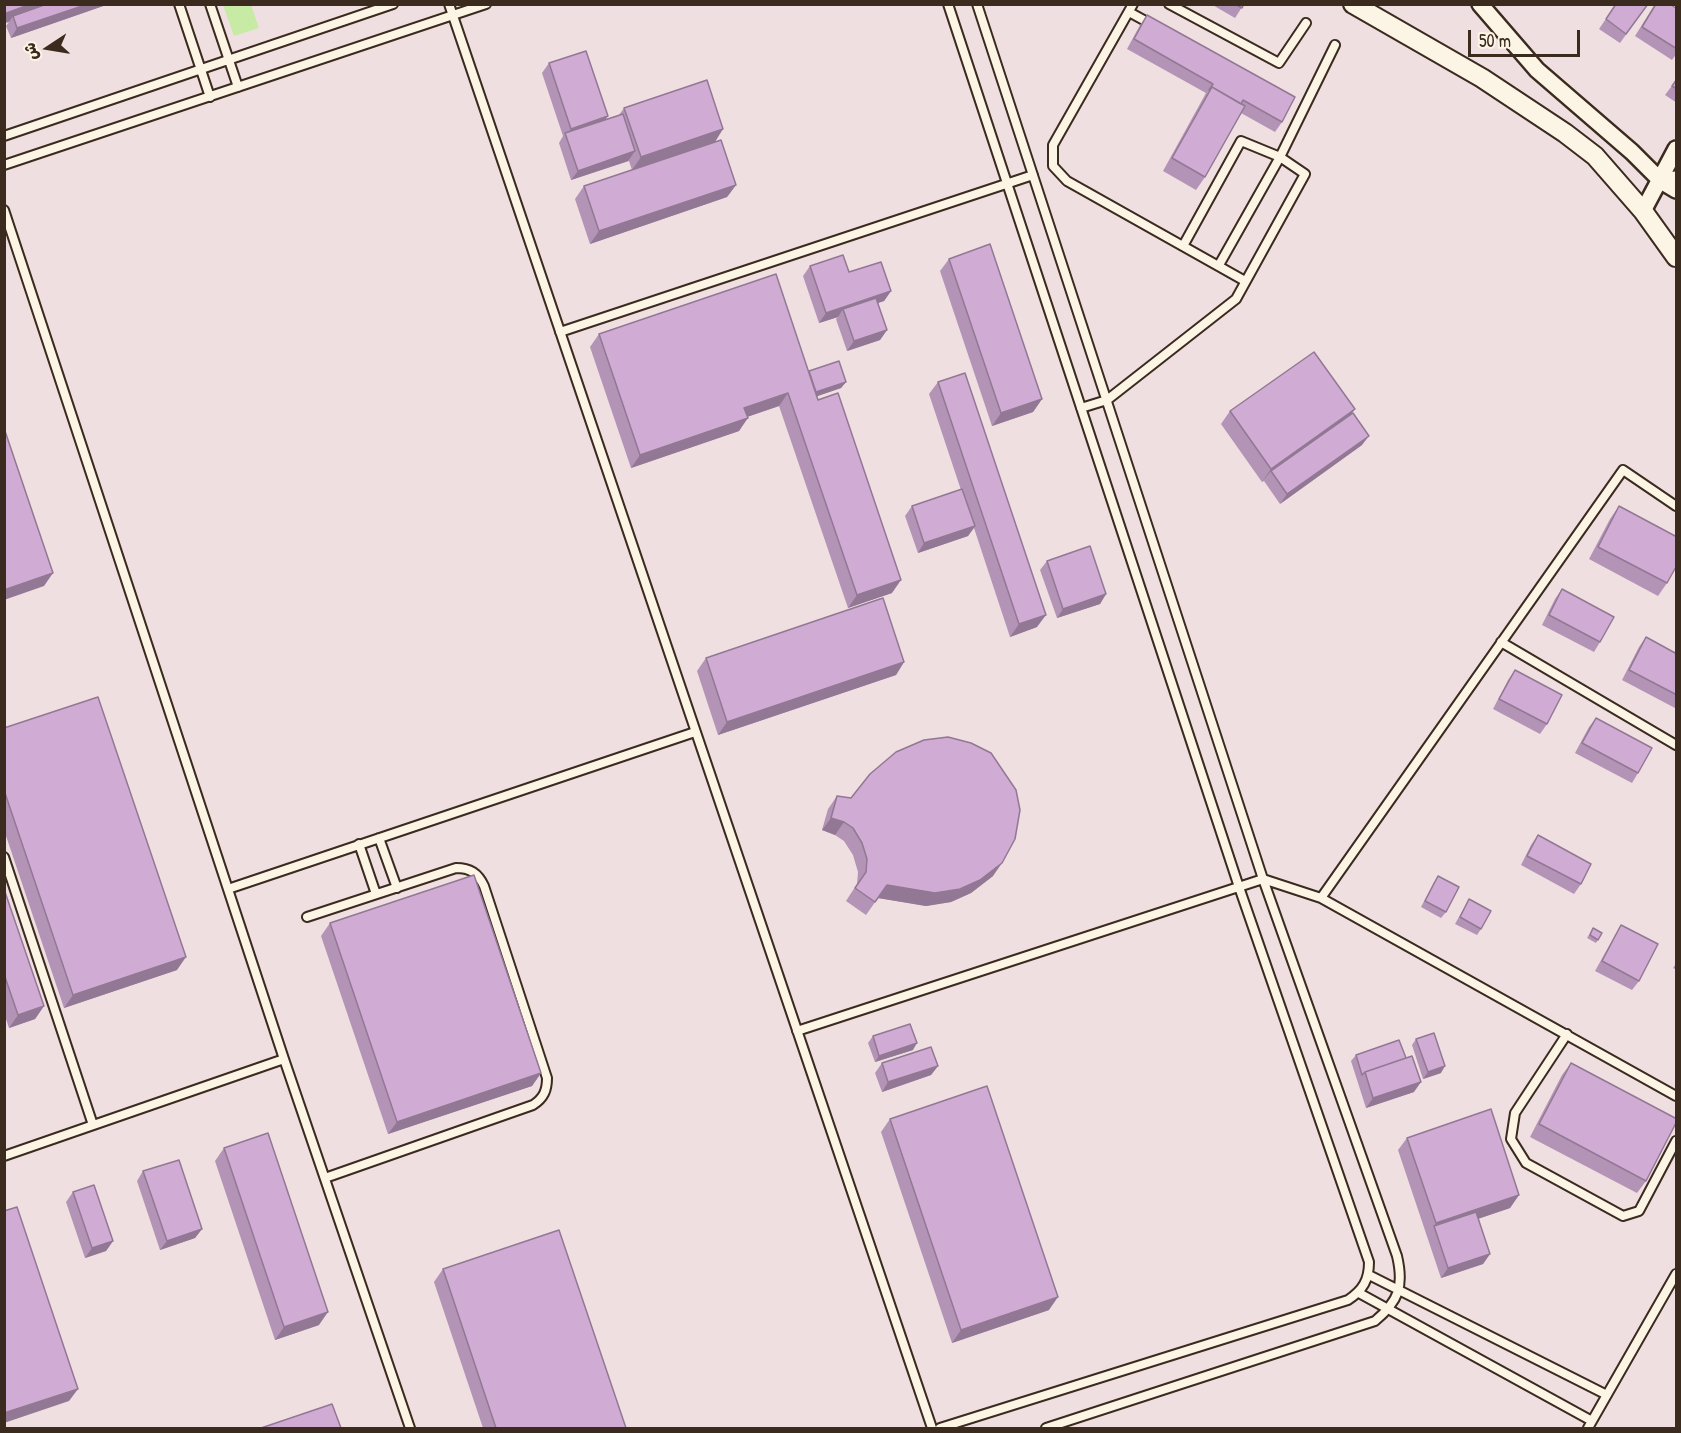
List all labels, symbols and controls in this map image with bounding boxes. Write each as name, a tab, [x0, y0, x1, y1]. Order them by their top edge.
north arrow	[18, 18, 78, 78]
scale bar	[1471, 18, 1584, 56]
text: 50 m	[1479, 28, 1511, 53]
text: ش	[18, 41, 43, 63]

